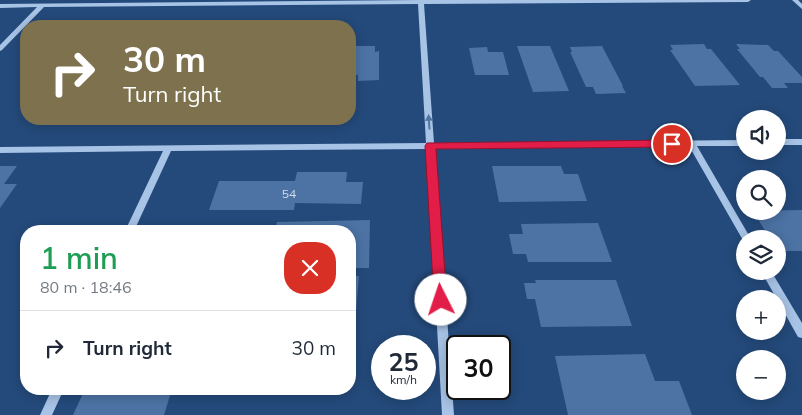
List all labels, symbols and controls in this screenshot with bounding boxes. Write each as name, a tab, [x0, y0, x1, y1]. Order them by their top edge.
text: 30 m	[123, 37, 206, 81]
icon: right	[40, 40, 105, 105]
text: Turn right	[123, 80, 221, 108]
map controls	[736, 110, 786, 400]
button: sound	[736, 110, 786, 160]
one-way arrow	[424, 114, 432, 130]
pin	[651, 123, 693, 165]
icon: arrive	[658, 130, 686, 158]
button: search	[736, 170, 786, 220]
house number: 54	[282, 186, 296, 201]
button: layers	[736, 230, 786, 280]
text: 1 min	[40, 239, 118, 277]
button: close	[284, 242, 336, 294]
position arrow	[414, 273, 466, 325]
text: 80 m · 18:46	[40, 277, 132, 297]
button: +	[736, 290, 786, 340]
icon: right	[40, 334, 68, 362]
speed limit sign: 30	[446, 335, 511, 400]
text: Turn right	[83, 336, 172, 360]
text: 30 m	[292, 336, 336, 360]
text: 25	[388, 346, 419, 377]
button: −	[736, 350, 786, 400]
text: km/h	[390, 372, 417, 387]

